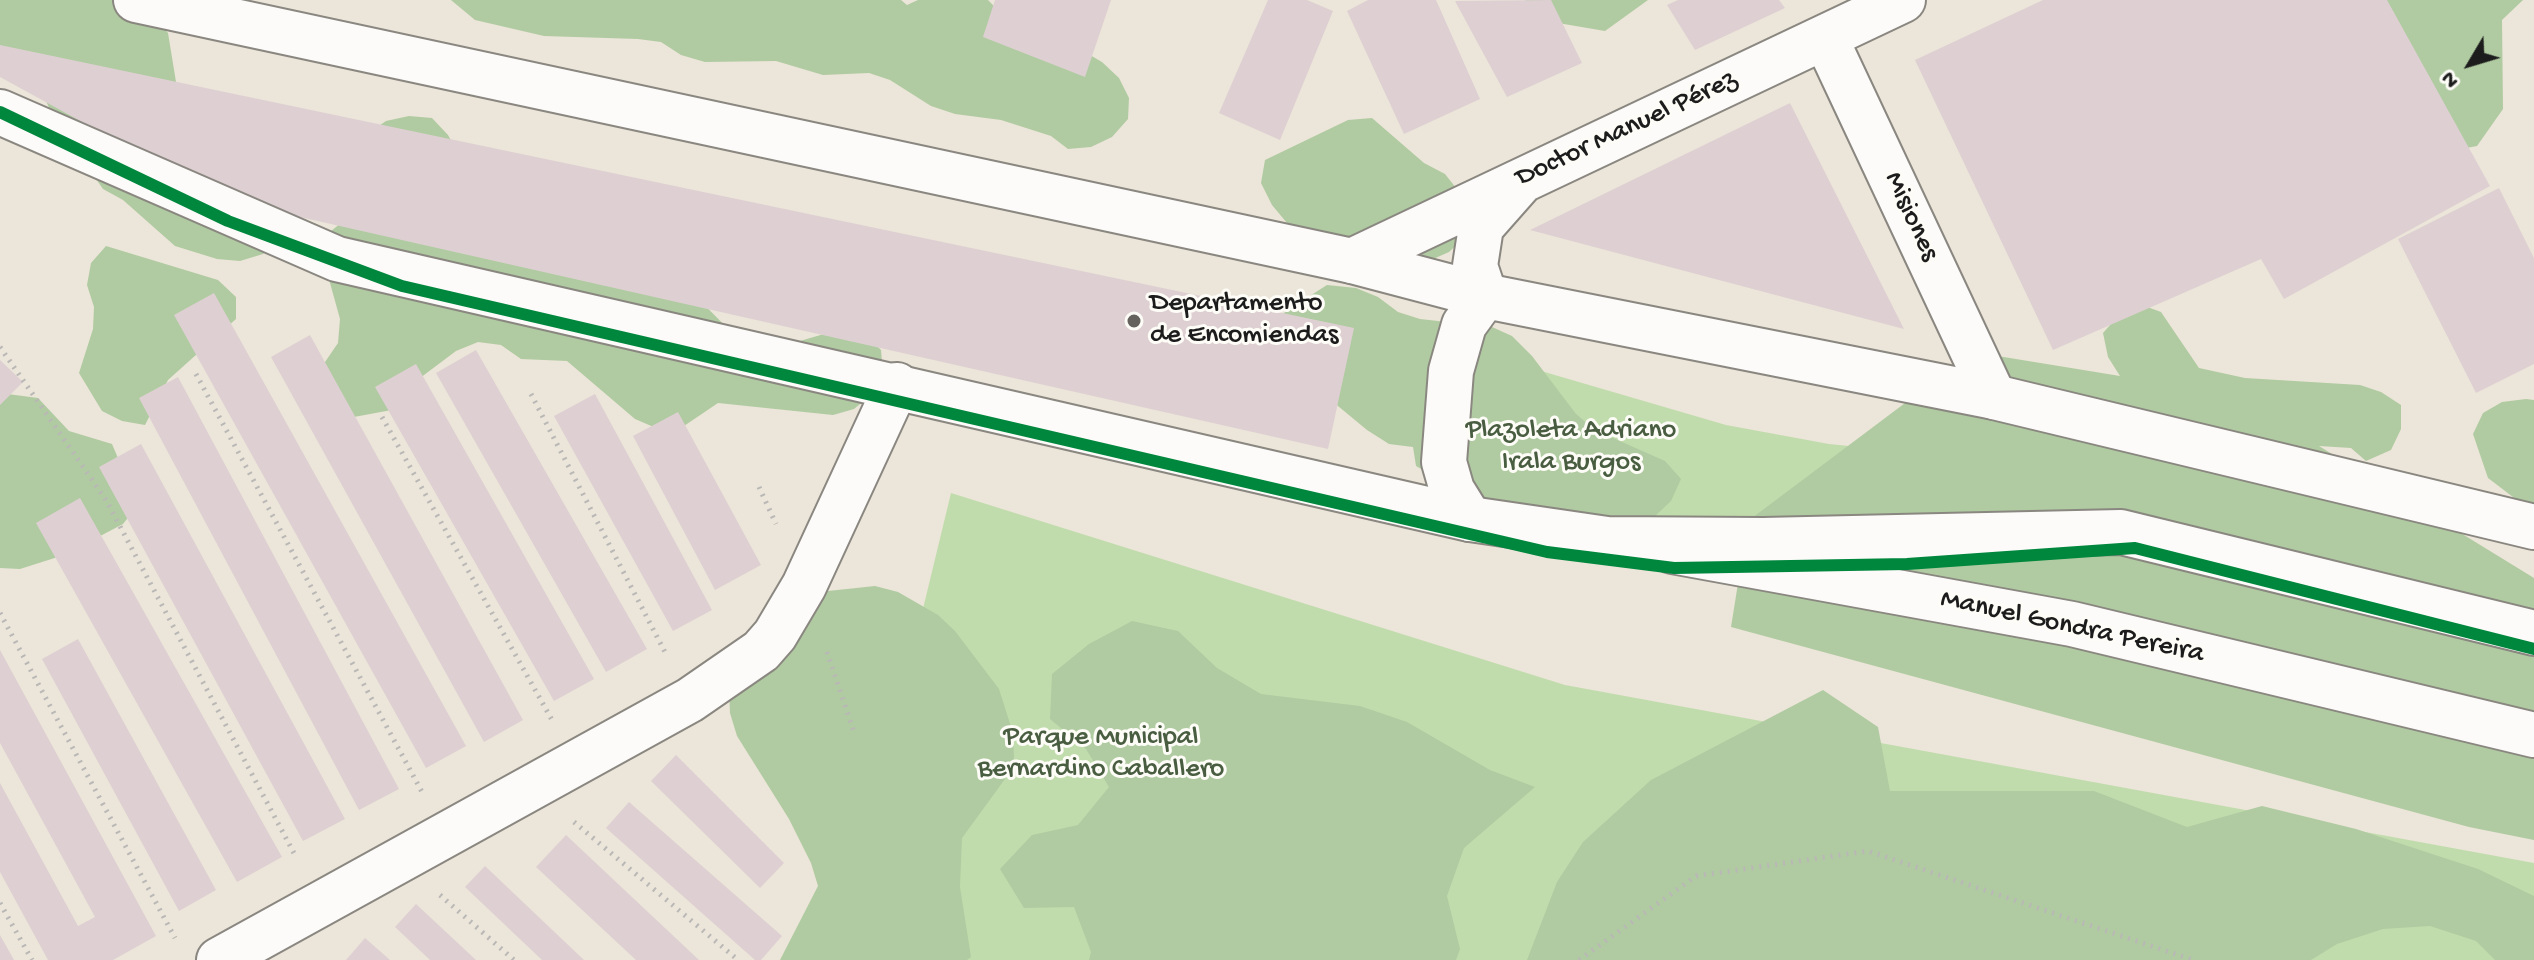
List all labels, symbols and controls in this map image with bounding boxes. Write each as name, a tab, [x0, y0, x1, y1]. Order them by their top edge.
north arrow	[2430, 24, 2510, 104]
street label: Doctor Manuel Pérez	[1511, 64, 1743, 196]
text: N	[2436, 65, 2466, 92]
street label: Misiones	[1875, 167, 1945, 267]
place label: Departamento de Encomiendas	[1150, 288, 1338, 354]
marker: Departamento de Encomiendas	[1125, 312, 1143, 330]
park label: Plazoleta Adriano Irala Burgos	[1466, 415, 1676, 481]
street label: Manuel Gondra Pereira	[1937, 584, 2207, 672]
park label: Parque Municipal Bernardino Caballero	[978, 722, 1224, 788]

